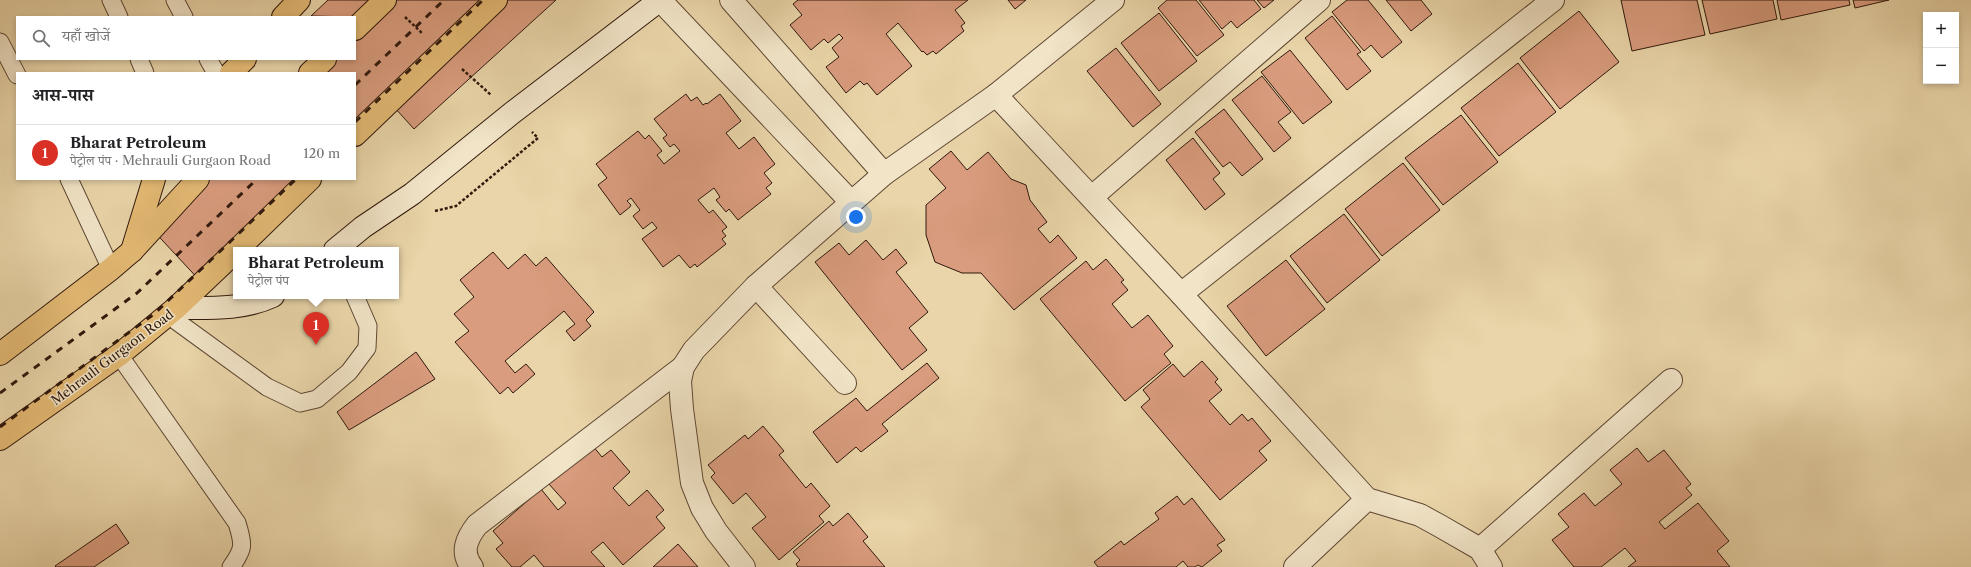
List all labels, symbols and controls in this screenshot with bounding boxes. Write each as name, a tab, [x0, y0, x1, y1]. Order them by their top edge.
map controls	[1923, 12, 1959, 84]
button: +	[1923, 12, 1959, 48]
search box	[16, 16, 356, 60]
text: यहाँ खोजें	[62, 26, 110, 45]
icon: search	[30, 27, 52, 49]
button: −	[1923, 48, 1959, 84]
text: आस-पास	[32, 85, 94, 105]
text: Bharat Petroleum	[70, 133, 206, 152]
text: 1	[42, 145, 48, 161]
text: 120 m	[303, 145, 340, 161]
text: पेट्रोल पंप · Mehrauli Gurgaon Road	[70, 152, 271, 168]
your location	[846, 207, 866, 227]
popup	[233, 247, 399, 299]
text: Bharat Petroleum	[248, 253, 384, 272]
text: पेट्रोल पंप	[248, 272, 289, 288]
street label: Mehrauli Gurgaon Road	[48, 306, 176, 408]
pin: 1	[303, 312, 329, 345]

